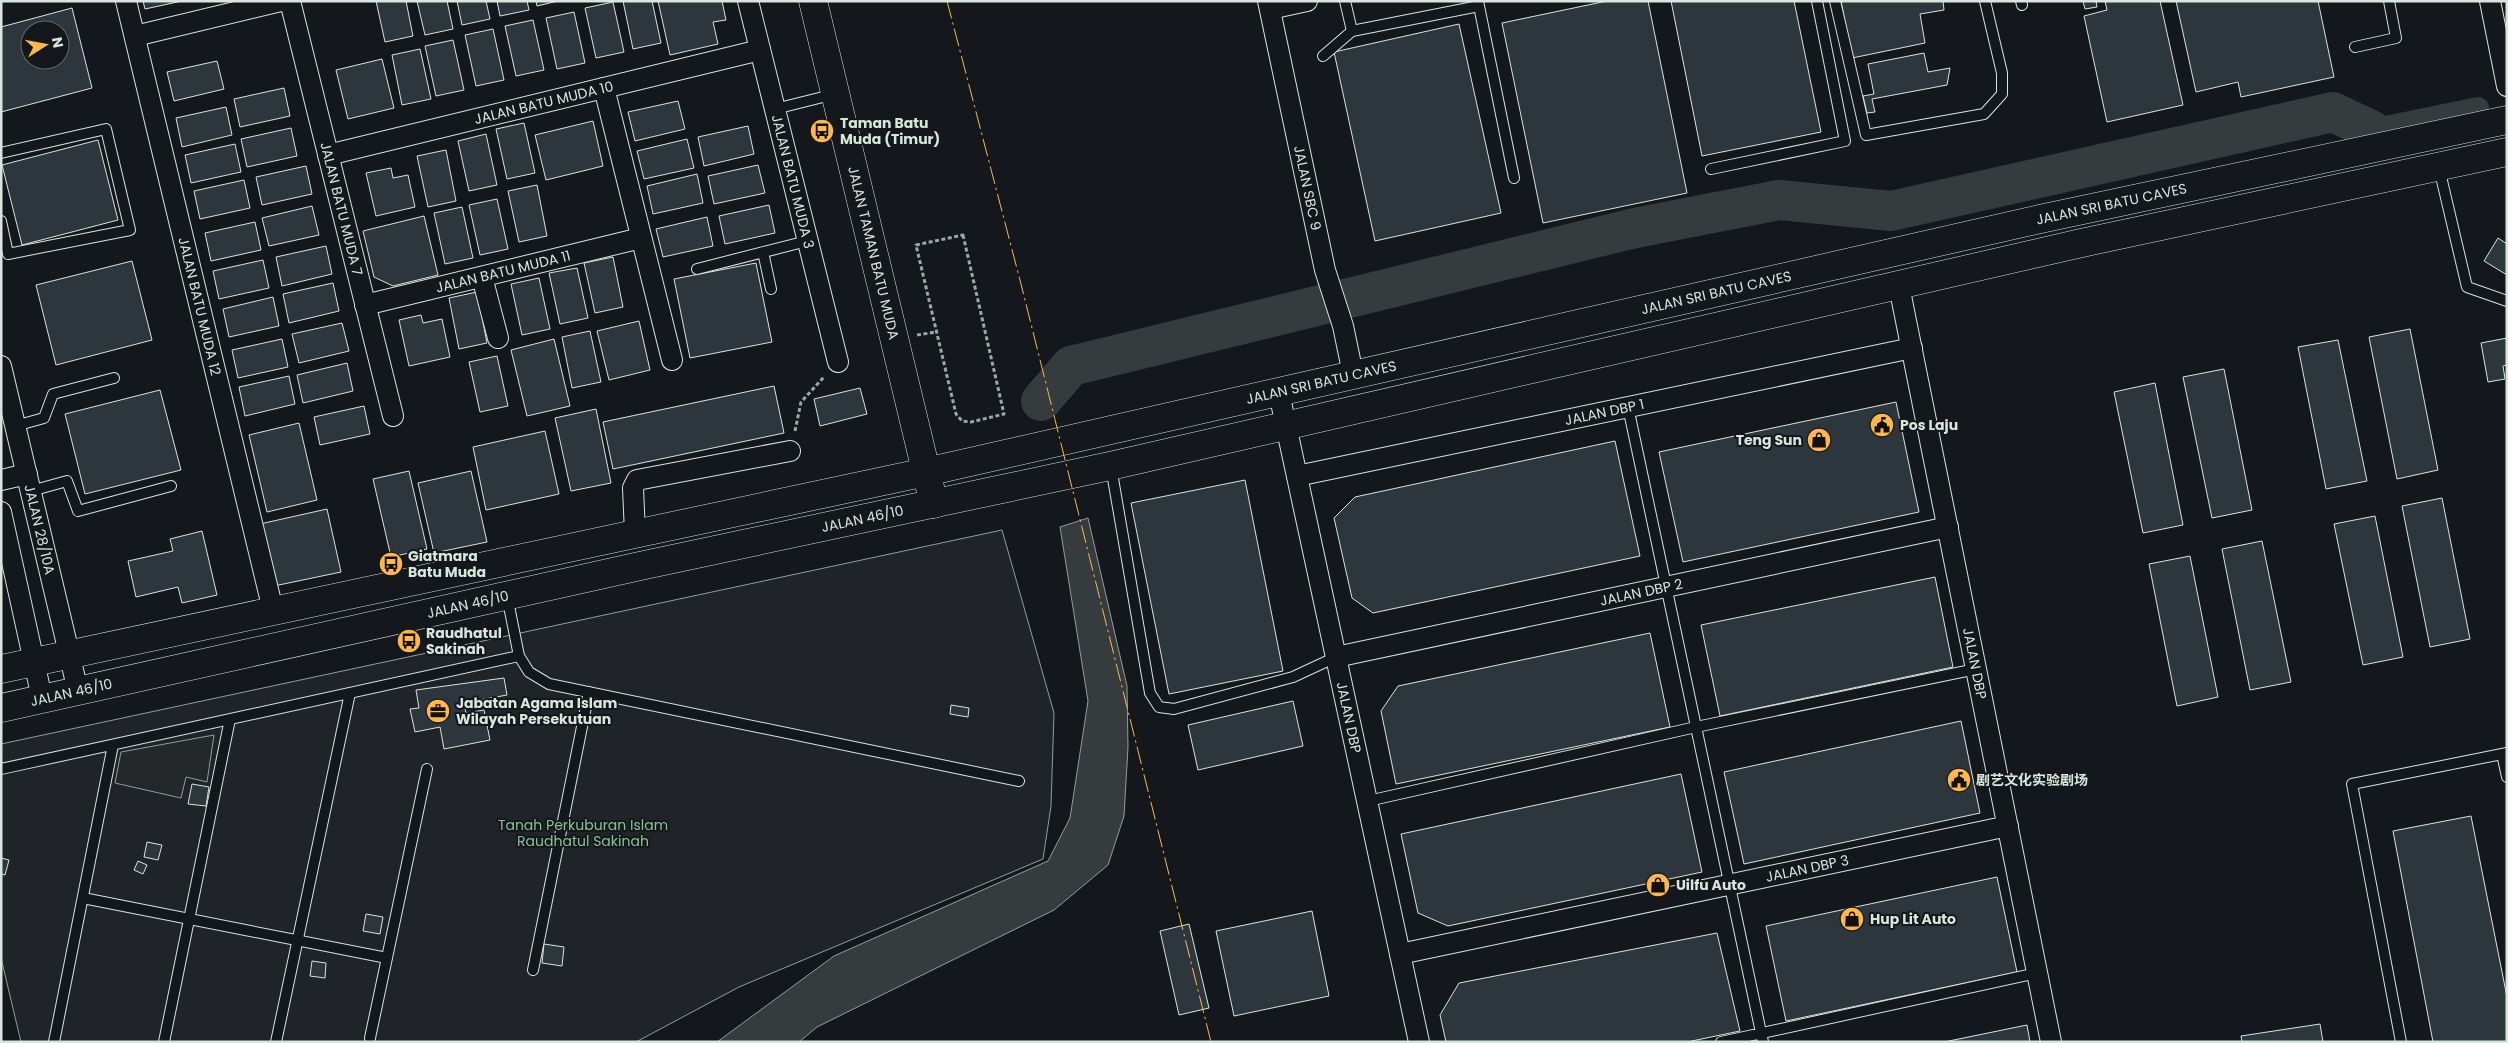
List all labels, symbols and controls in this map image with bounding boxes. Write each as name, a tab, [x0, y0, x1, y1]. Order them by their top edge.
north arrow	[20, 20, 70, 70]
text: N	[47, 35, 69, 50]
street label: JALAN BATU MUDA 10	[472, 76, 615, 129]
street label: JALAN BATU MUDA 3	[767, 112, 819, 251]
place label: Taman Batu Muda (Timur)	[840, 113, 940, 149]
bus stop icon: Taman Batu Muda (Timur)	[809, 118, 835, 144]
street label: JALAN BATU MUDA 7	[315, 140, 368, 278]
street label: JALAN SBC 9	[1289, 144, 1326, 232]
street label: JALAN TAMAN BATU MUDA	[843, 164, 904, 342]
street label: JALAN SRI BATU CAVES	[2034, 178, 2189, 230]
street label: JALAN BATU MUDA 12	[173, 235, 226, 378]
street label: JALAN BATU MUDA 11	[433, 245, 573, 298]
street label: JALAN SRI BATU CAVES	[1639, 266, 1793, 319]
street label: JALAN SRI BATU CAVES	[1244, 355, 1398, 409]
street label: JALAN DBP 1	[1563, 394, 1646, 430]
public building icon: Pos Laju	[1869, 412, 1895, 438]
place label: Pos Laju	[1900, 415, 1958, 435]
shop icon: Teng Sun	[1806, 427, 1832, 453]
place label: Teng Sun	[1736, 430, 1802, 450]
street label: JALAN 28/10A	[19, 482, 60, 577]
street label: JALAN 46/10	[819, 500, 905, 537]
place label: Giatmara Batu Muda	[408, 546, 486, 582]
bus stop icon: Giatmara Batu Muda	[378, 551, 404, 577]
street label: JALAN DBP 2	[1598, 574, 1685, 611]
street label: JALAN 46/10	[425, 585, 511, 623]
place label: Raudhatul Sakinah	[426, 623, 502, 659]
street label: JALAN DBP	[1958, 626, 1992, 701]
bus stop icon: Raudhatul Sakinah	[396, 628, 422, 654]
street label: JALAN 46/10	[28, 674, 114, 711]
street label: JALAN DBP	[1332, 680, 1366, 755]
place label: Jabatan Agama Islam Wilayah Persekutuan	[456, 693, 617, 729]
office icon: Jabatan Agama Islam Wilayah Persekutuan	[425, 698, 451, 724]
public building icon: 剧艺文化实验剧场	[1946, 767, 1972, 793]
place label: 剧艺文化实验剧场	[1976, 770, 2088, 790]
park label: Tanah Perkuburan Islam Raudhatul Sakinah	[498, 815, 668, 851]
street label: JALAN DBP 3	[1764, 850, 1851, 887]
shop icon: Uilfu Auto	[1645, 872, 1671, 898]
place label: Uilfu Auto	[1676, 875, 1746, 895]
shop icon: Hup Lit Auto	[1839, 906, 1865, 932]
place label: Hup Lit Auto	[1870, 909, 1956, 929]

